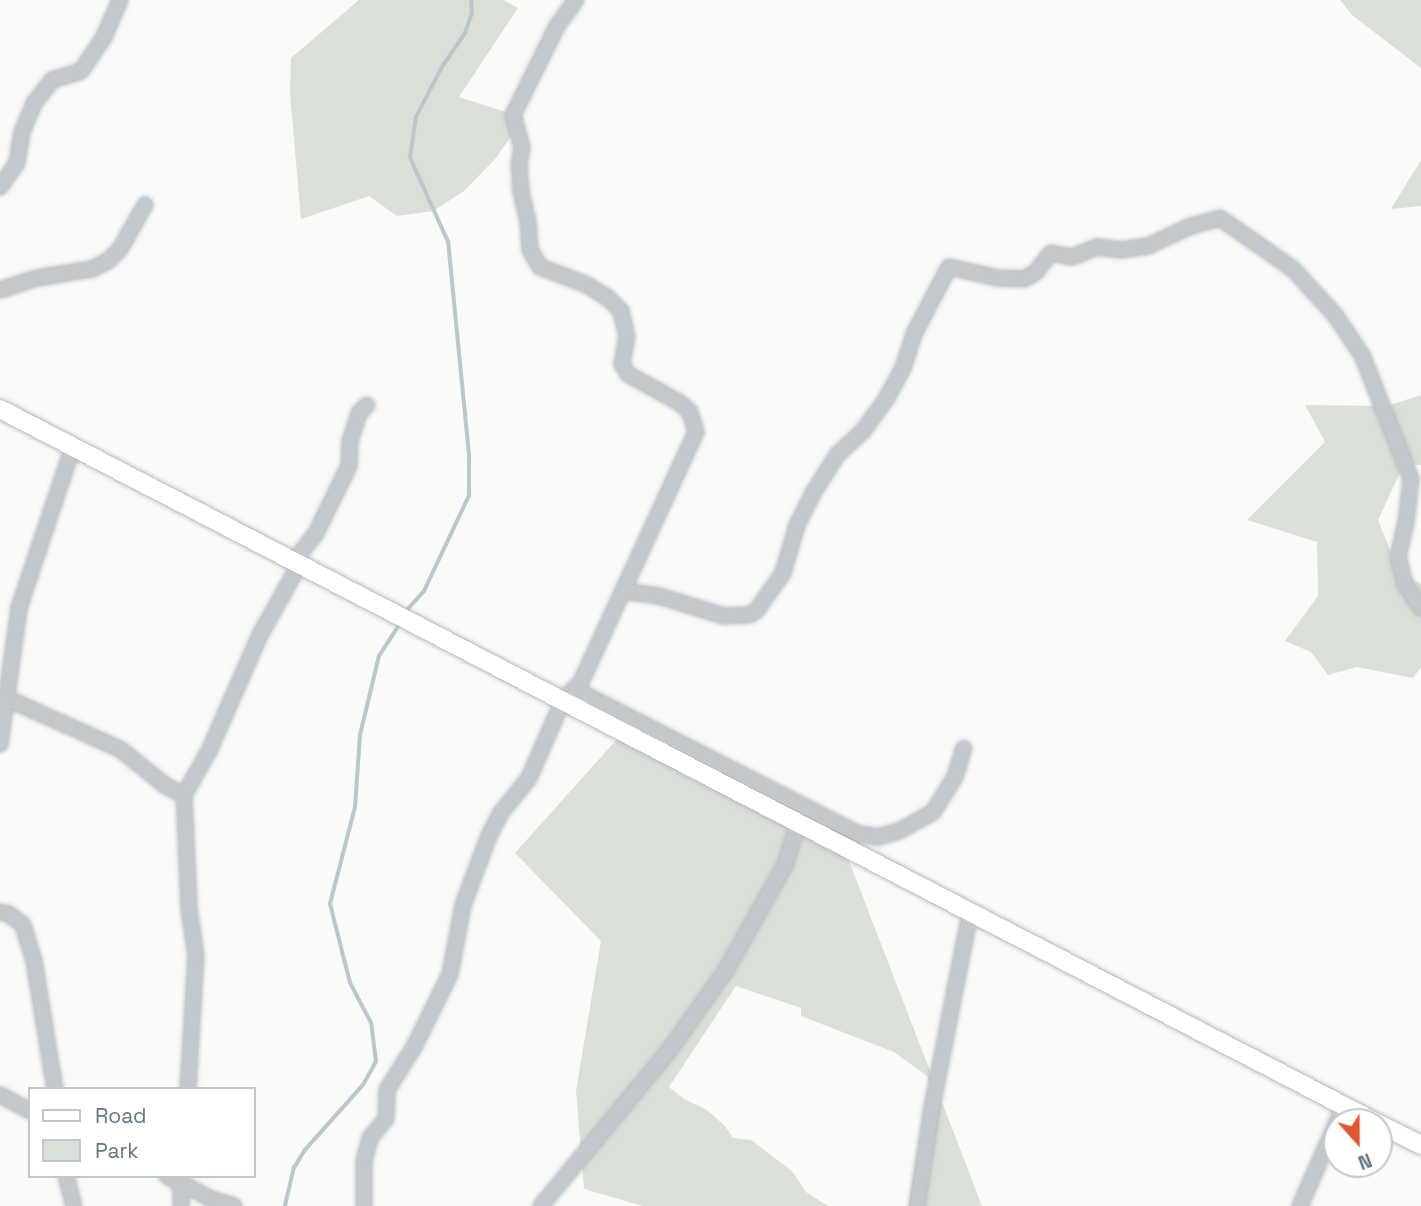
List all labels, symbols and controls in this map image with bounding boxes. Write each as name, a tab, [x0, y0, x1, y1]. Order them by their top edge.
legend	[28, 1087, 256, 1178]
text: Road	[95, 1102, 147, 1129]
north arrow	[1323, 1108, 1393, 1178]
text: Park	[95, 1137, 139, 1164]
text: N	[1355, 1147, 1375, 1175]

